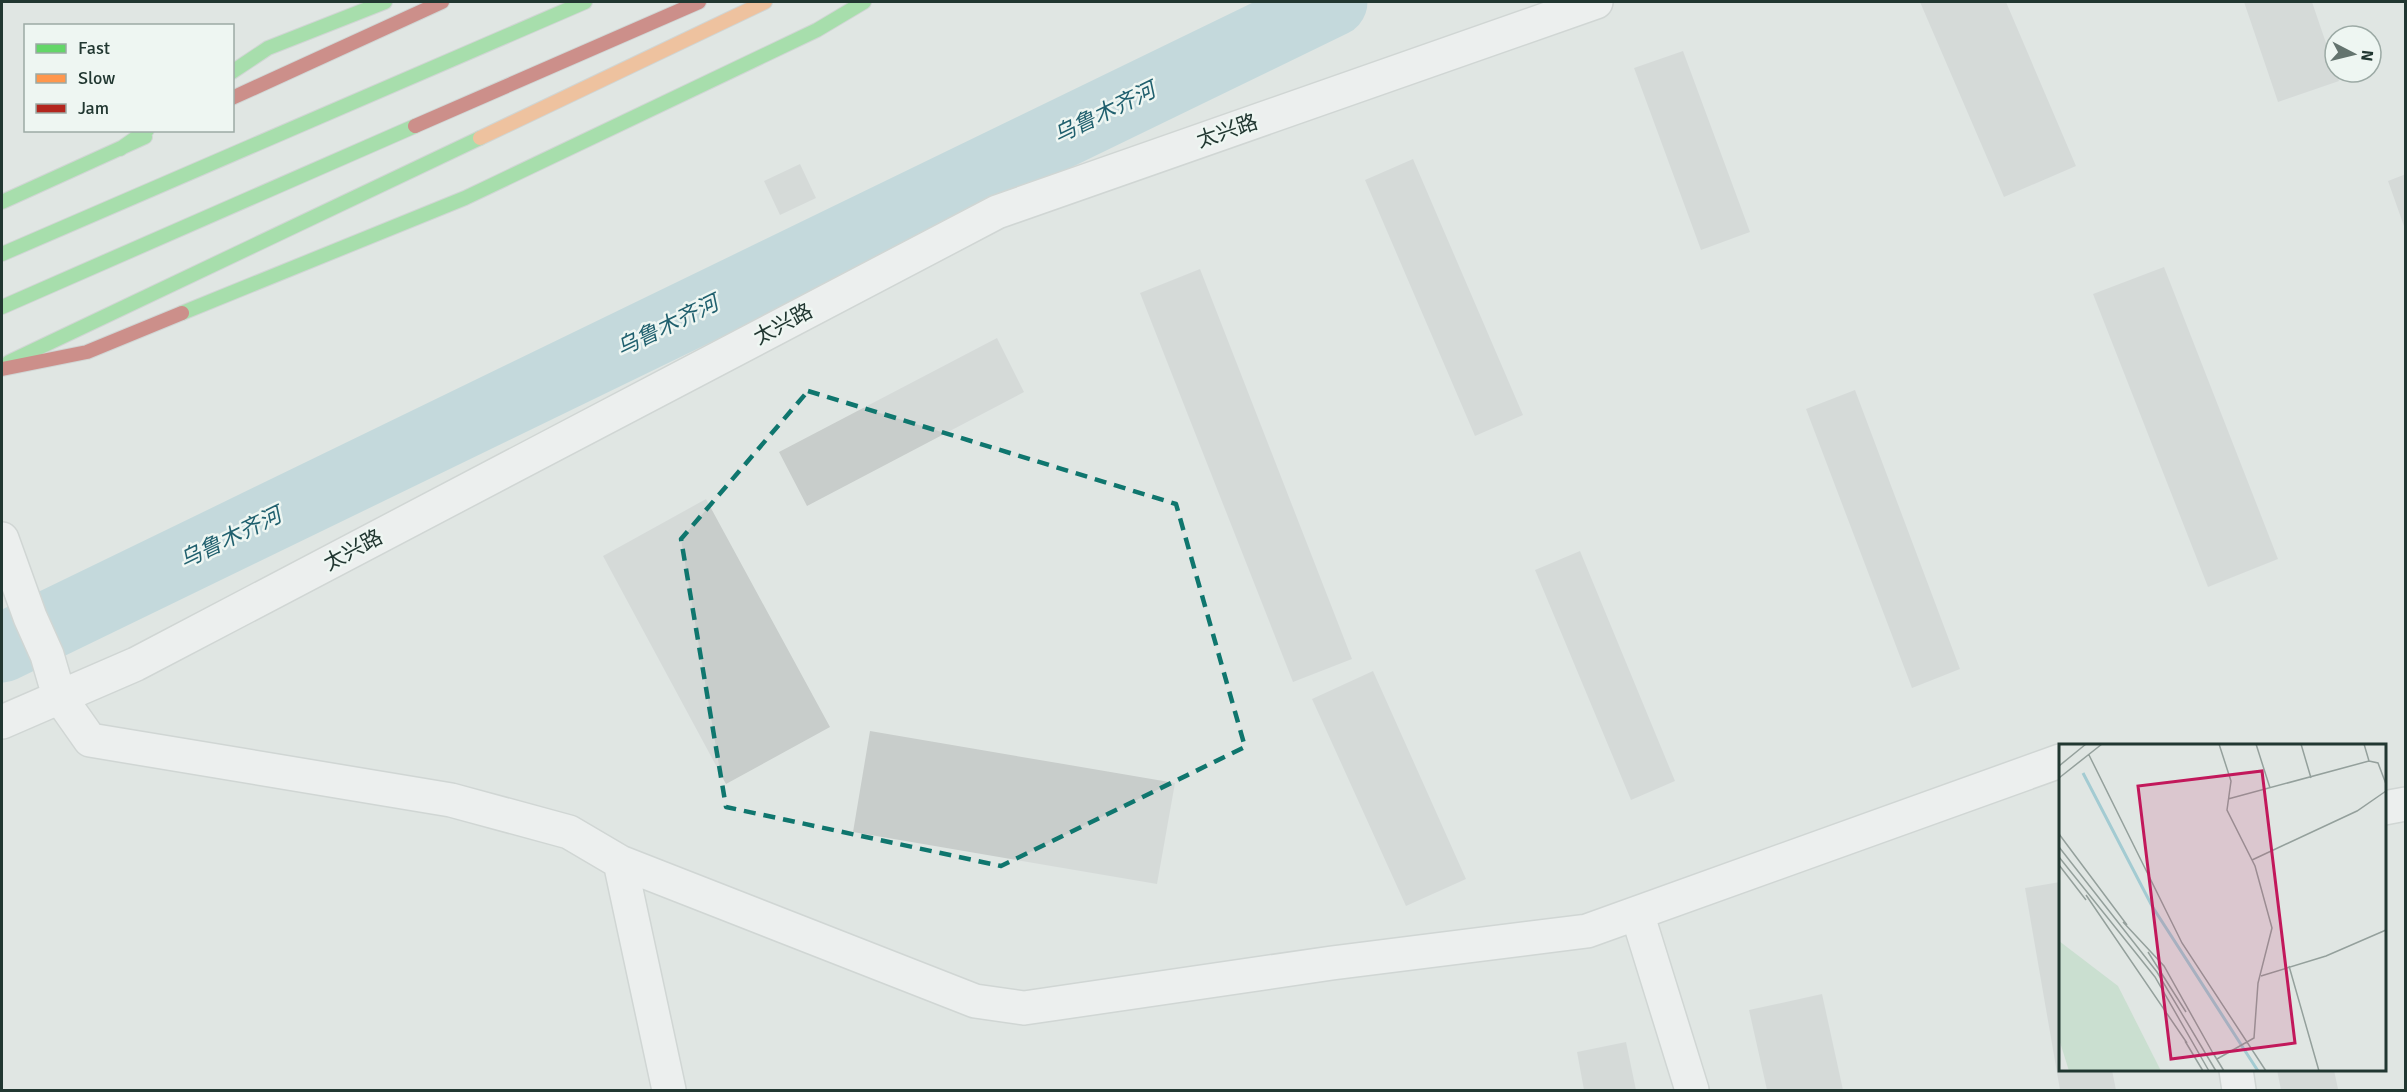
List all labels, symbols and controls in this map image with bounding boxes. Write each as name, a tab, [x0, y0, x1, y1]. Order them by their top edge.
legend	[24, 24, 234, 132]
north arrow	[2323, 24, 2383, 84]
text: Fast	[78, 37, 110, 59]
text: N	[2356, 49, 2377, 62]
text: Slow	[78, 67, 115, 89]
water label: 乌鲁木齐河	[1049, 74, 1163, 149]
text: Jam	[78, 97, 109, 119]
street label: 太兴路	[1193, 108, 1261, 154]
water label: 乌鲁木齐河	[612, 287, 726, 362]
street label: 太兴路	[749, 298, 817, 350]
water label: 乌鲁木齐河	[175, 499, 289, 574]
street label: 太兴路	[319, 524, 387, 576]
inset map	[2059, 744, 2386, 1071]

